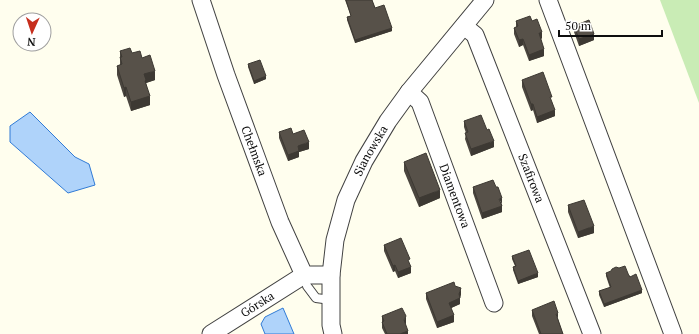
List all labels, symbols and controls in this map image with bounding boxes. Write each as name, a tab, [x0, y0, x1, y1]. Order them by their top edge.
north arrow	[12, 12, 52, 52]
scale bar	[559, 12, 662, 38]
text: 50 m	[565, 18, 592, 33]
text: N	[26, 35, 36, 49]
street label: Sianowska	[350, 122, 391, 178]
street label: Chełmska	[238, 124, 270, 178]
street label: Szafirowa	[515, 151, 548, 205]
street label: Diamentowa	[436, 162, 474, 230]
street label: Górska	[238, 288, 277, 320]

